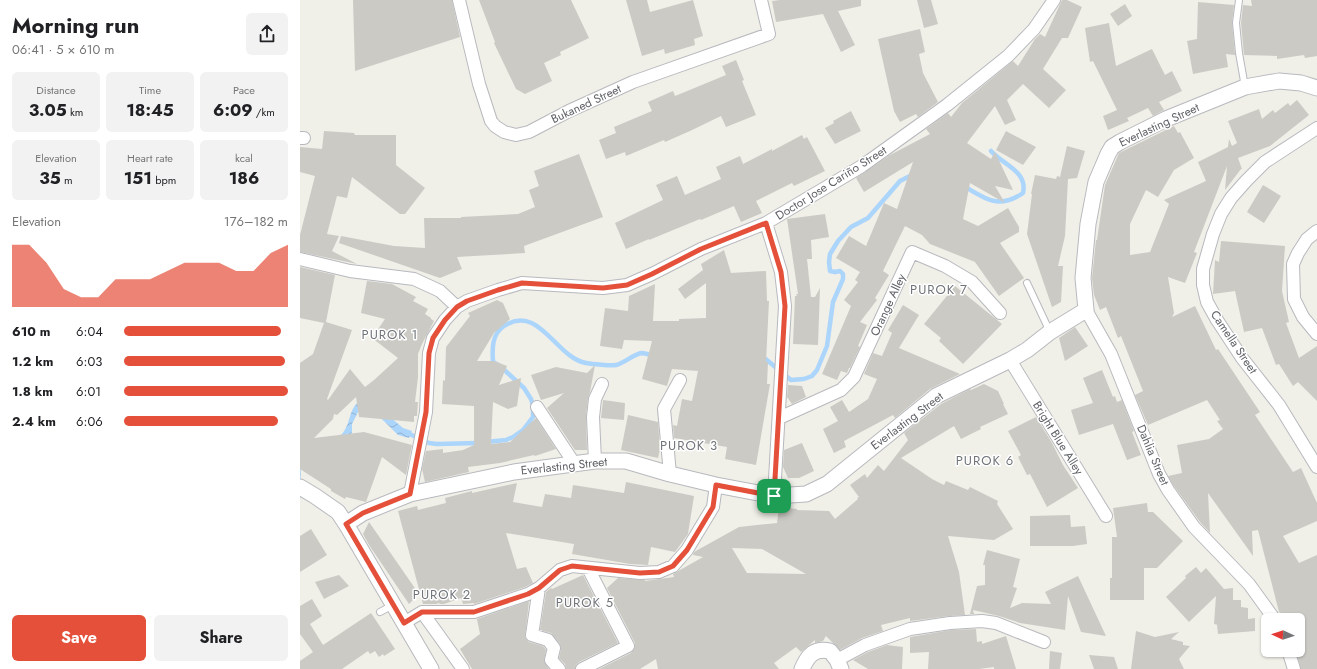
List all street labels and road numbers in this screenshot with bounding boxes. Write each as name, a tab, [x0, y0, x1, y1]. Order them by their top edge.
street label: Bukaned Street	[548, 80, 624, 128]
street label: Everlasting Street	[1116, 98, 1202, 151]
street label: Doctor Jose Cariño Street	[772, 141, 890, 225]
street label: Orange Alley	[866, 270, 911, 339]
street label: Camella Street	[1206, 307, 1262, 377]
street label: Everlasting Street	[867, 388, 947, 454]
street label: Bright Blue Alley	[1028, 398, 1088, 479]
street label: Dahlia Street	[1132, 422, 1174, 488]
street label: Everlasting Street	[520, 453, 608, 479]

